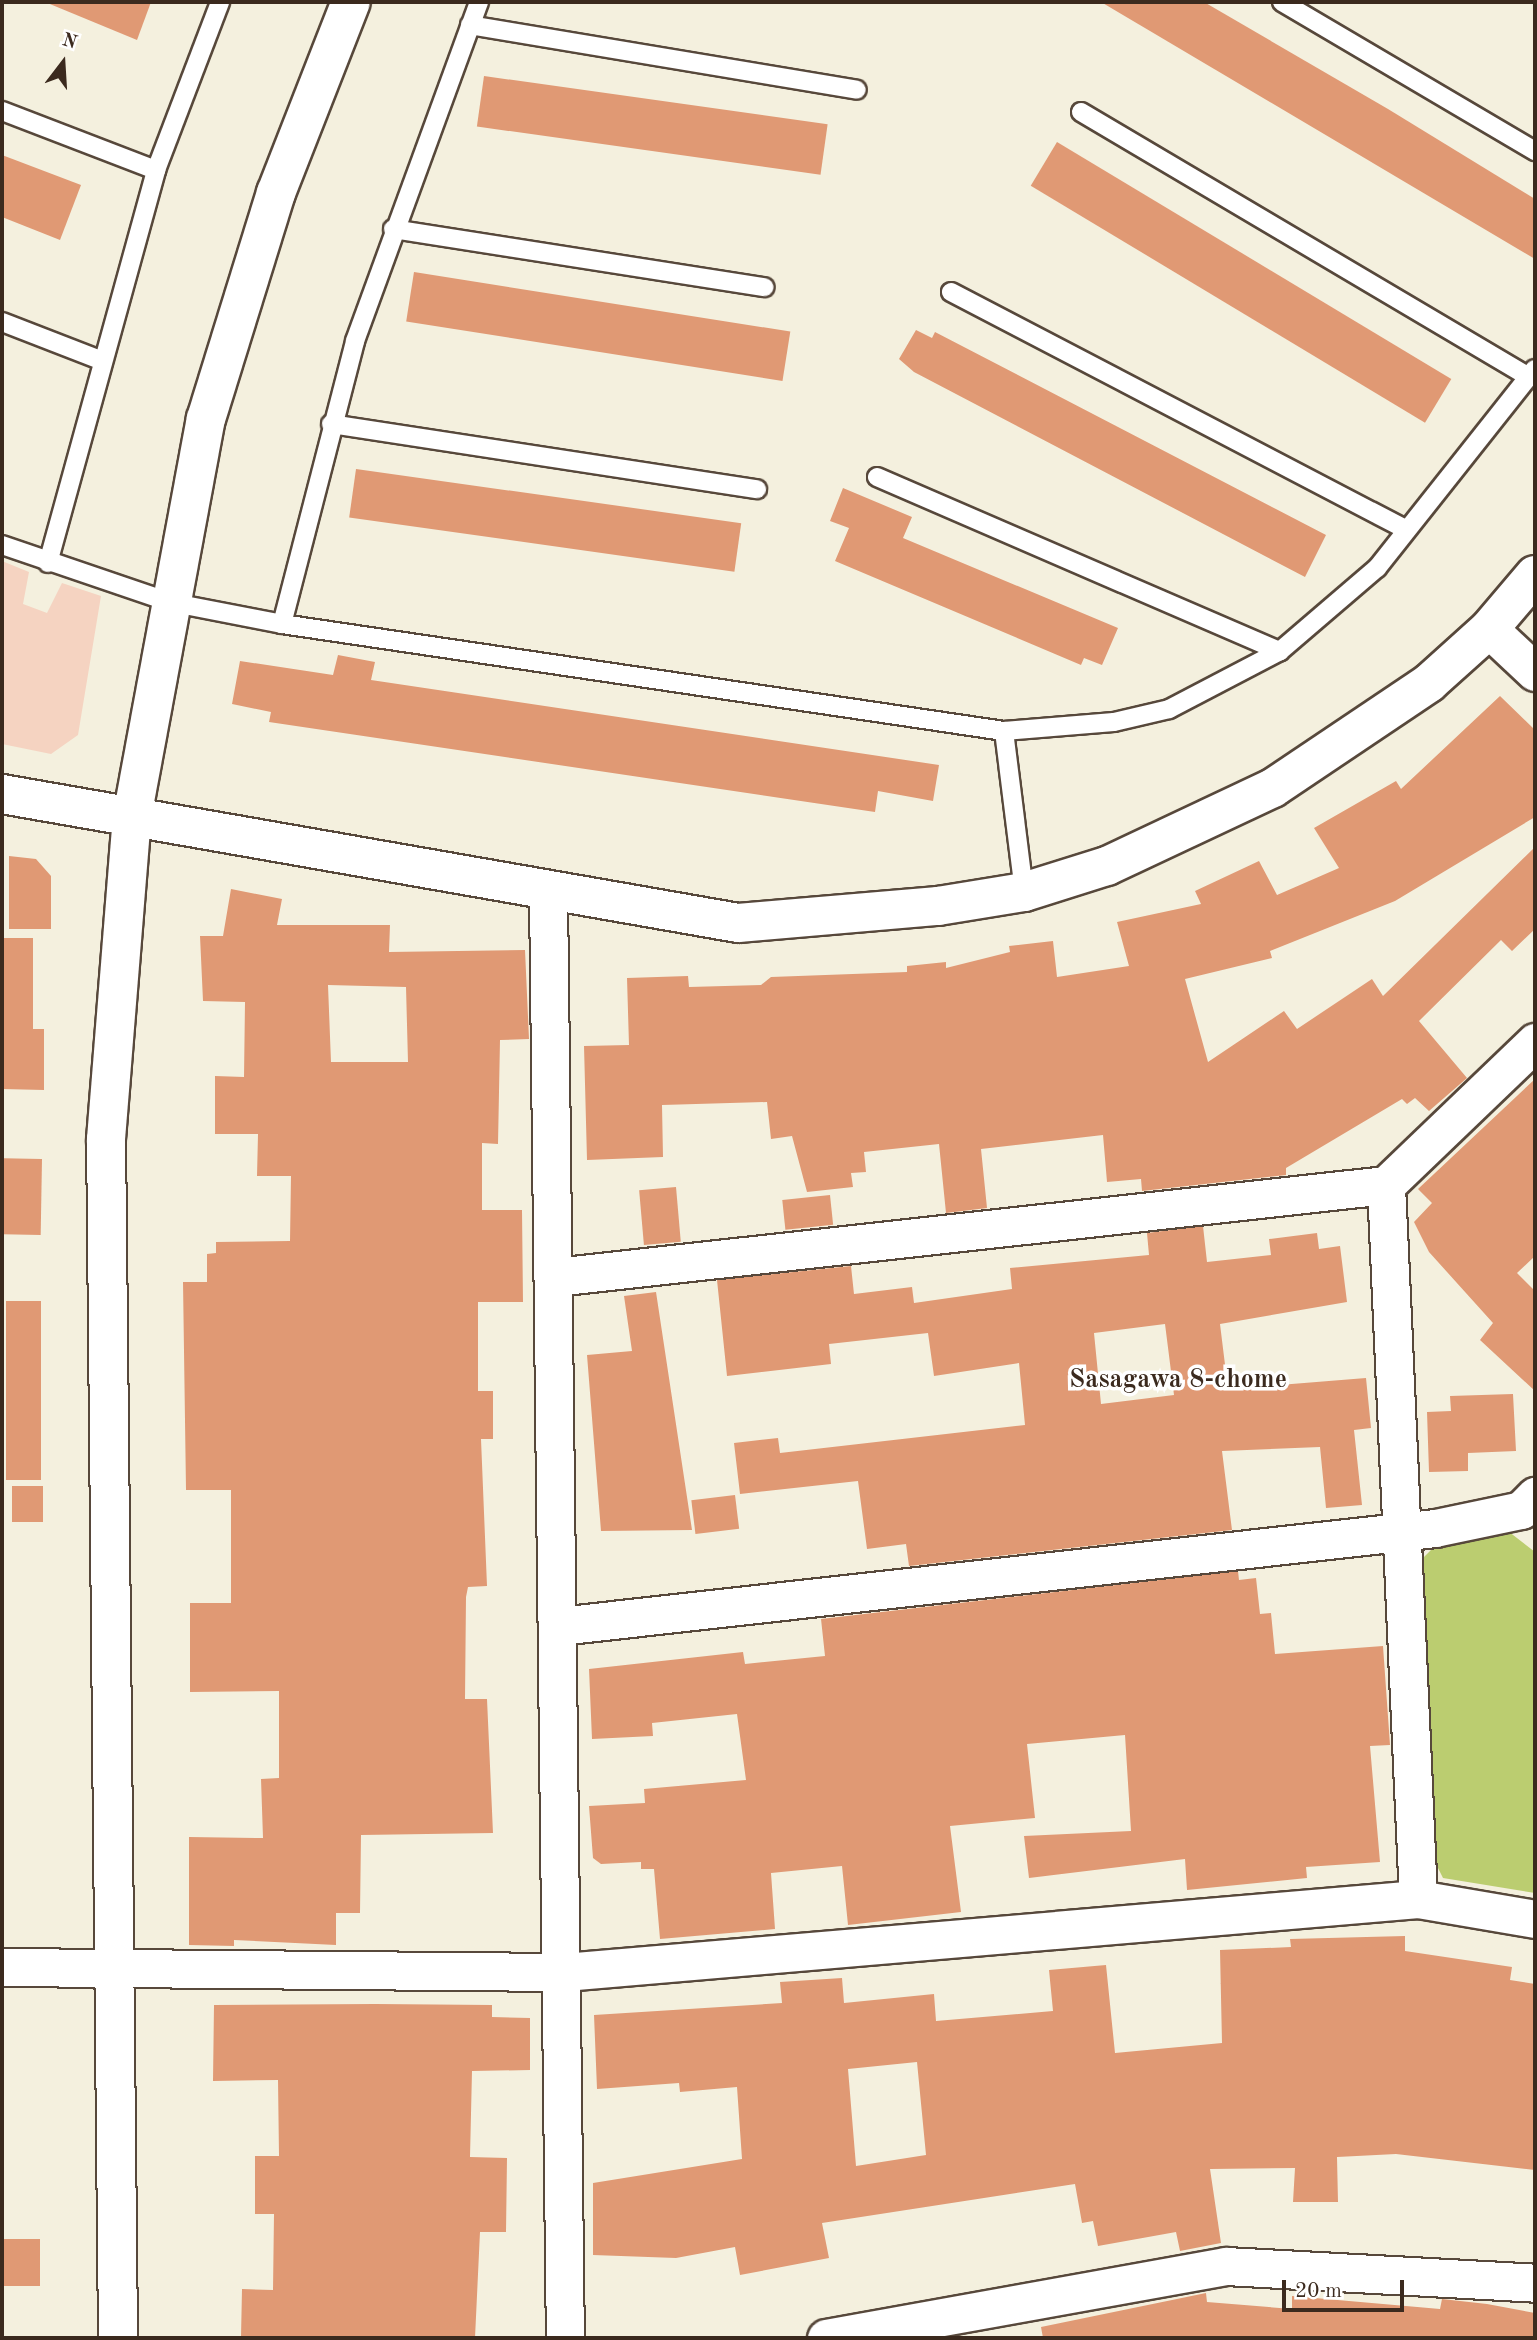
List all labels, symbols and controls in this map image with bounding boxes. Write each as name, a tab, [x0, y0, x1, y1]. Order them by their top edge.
north arrow	[28, 28, 98, 98]
text: N	[60, 31, 79, 54]
district label: Sasagawa 8-chome	[1069, 1365, 1287, 1397]
scale bar	[1285, 2266, 1408, 2310]
text: 20 m	[1295, 2281, 1342, 2302]

